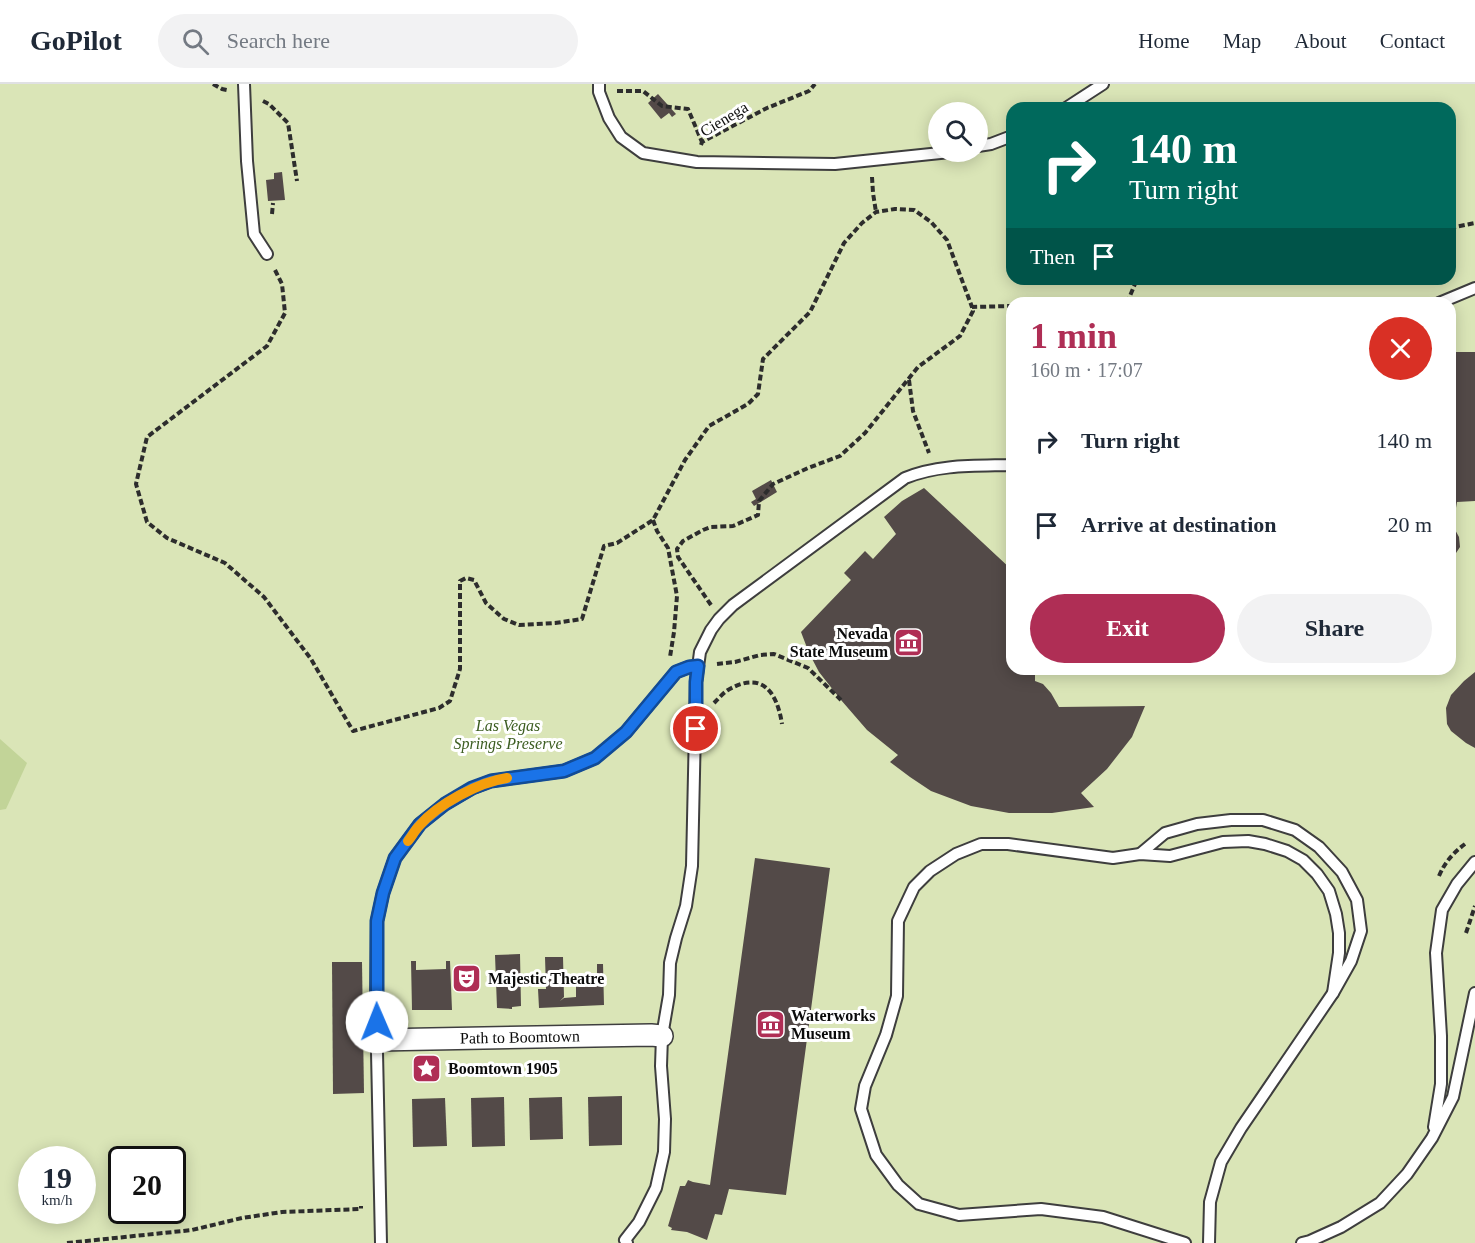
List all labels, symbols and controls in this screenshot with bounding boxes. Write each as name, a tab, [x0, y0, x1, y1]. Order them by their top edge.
search box	[158, 14, 578, 68]
text: GoPilot	[30, 25, 122, 56]
icon: search	[179, 25, 212, 58]
text: Search here	[227, 28, 330, 53]
text: Home	[1138, 29, 1190, 53]
text: Map	[1223, 29, 1261, 53]
text: About	[1294, 29, 1347, 53]
text: Contact	[1380, 29, 1445, 53]
street label: Cienega	[697, 98, 751, 141]
map controls	[928, 102, 988, 162]
button: search	[928, 102, 988, 162]
icon: right	[1030, 126, 1108, 204]
text: 140 m	[1129, 126, 1238, 172]
text: Turn right	[1129, 175, 1238, 205]
icon: arrive	[1087, 240, 1120, 273]
text: Then	[1030, 244, 1075, 269]
text: 1 min	[1030, 316, 1117, 356]
button: close	[1369, 317, 1432, 380]
text: 160 m · 17:07	[1030, 359, 1143, 381]
icon: right	[1030, 425, 1063, 458]
text: Turn right	[1081, 428, 1180, 453]
text: 140 m	[1376, 428, 1432, 453]
icon: arrive	[1030, 509, 1063, 542]
text: Arrive at destination	[1081, 512, 1277, 537]
text: 20 m	[1387, 512, 1432, 537]
button: Exit	[1030, 594, 1225, 663]
button: Share	[1237, 594, 1432, 663]
place label: Nevada State Museum	[790, 625, 889, 660]
museum icon: Nevada State Museum	[893, 626, 925, 658]
pin	[670, 703, 721, 754]
icon: arrive	[679, 712, 712, 745]
park label: Las Vegas Springs Preserve	[453, 717, 563, 753]
theatre icon: Majestic Theatre	[451, 962, 483, 994]
place label: Majestic Theatre	[488, 970, 604, 988]
position arrow	[345, 990, 409, 1054]
place label: Waterworks Museum	[791, 1007, 875, 1042]
museum icon: Waterworks Museum	[754, 1008, 786, 1040]
street label: Path to Boomtown	[460, 1027, 580, 1047]
place icon: Boomtown 1905	[411, 1052, 443, 1084]
place label: Boomtown 1905	[448, 1060, 558, 1077]
speed limit sign: 20	[108, 1146, 186, 1224]
text: 19	[42, 1161, 72, 1194]
text: km/h	[42, 1192, 72, 1208]

